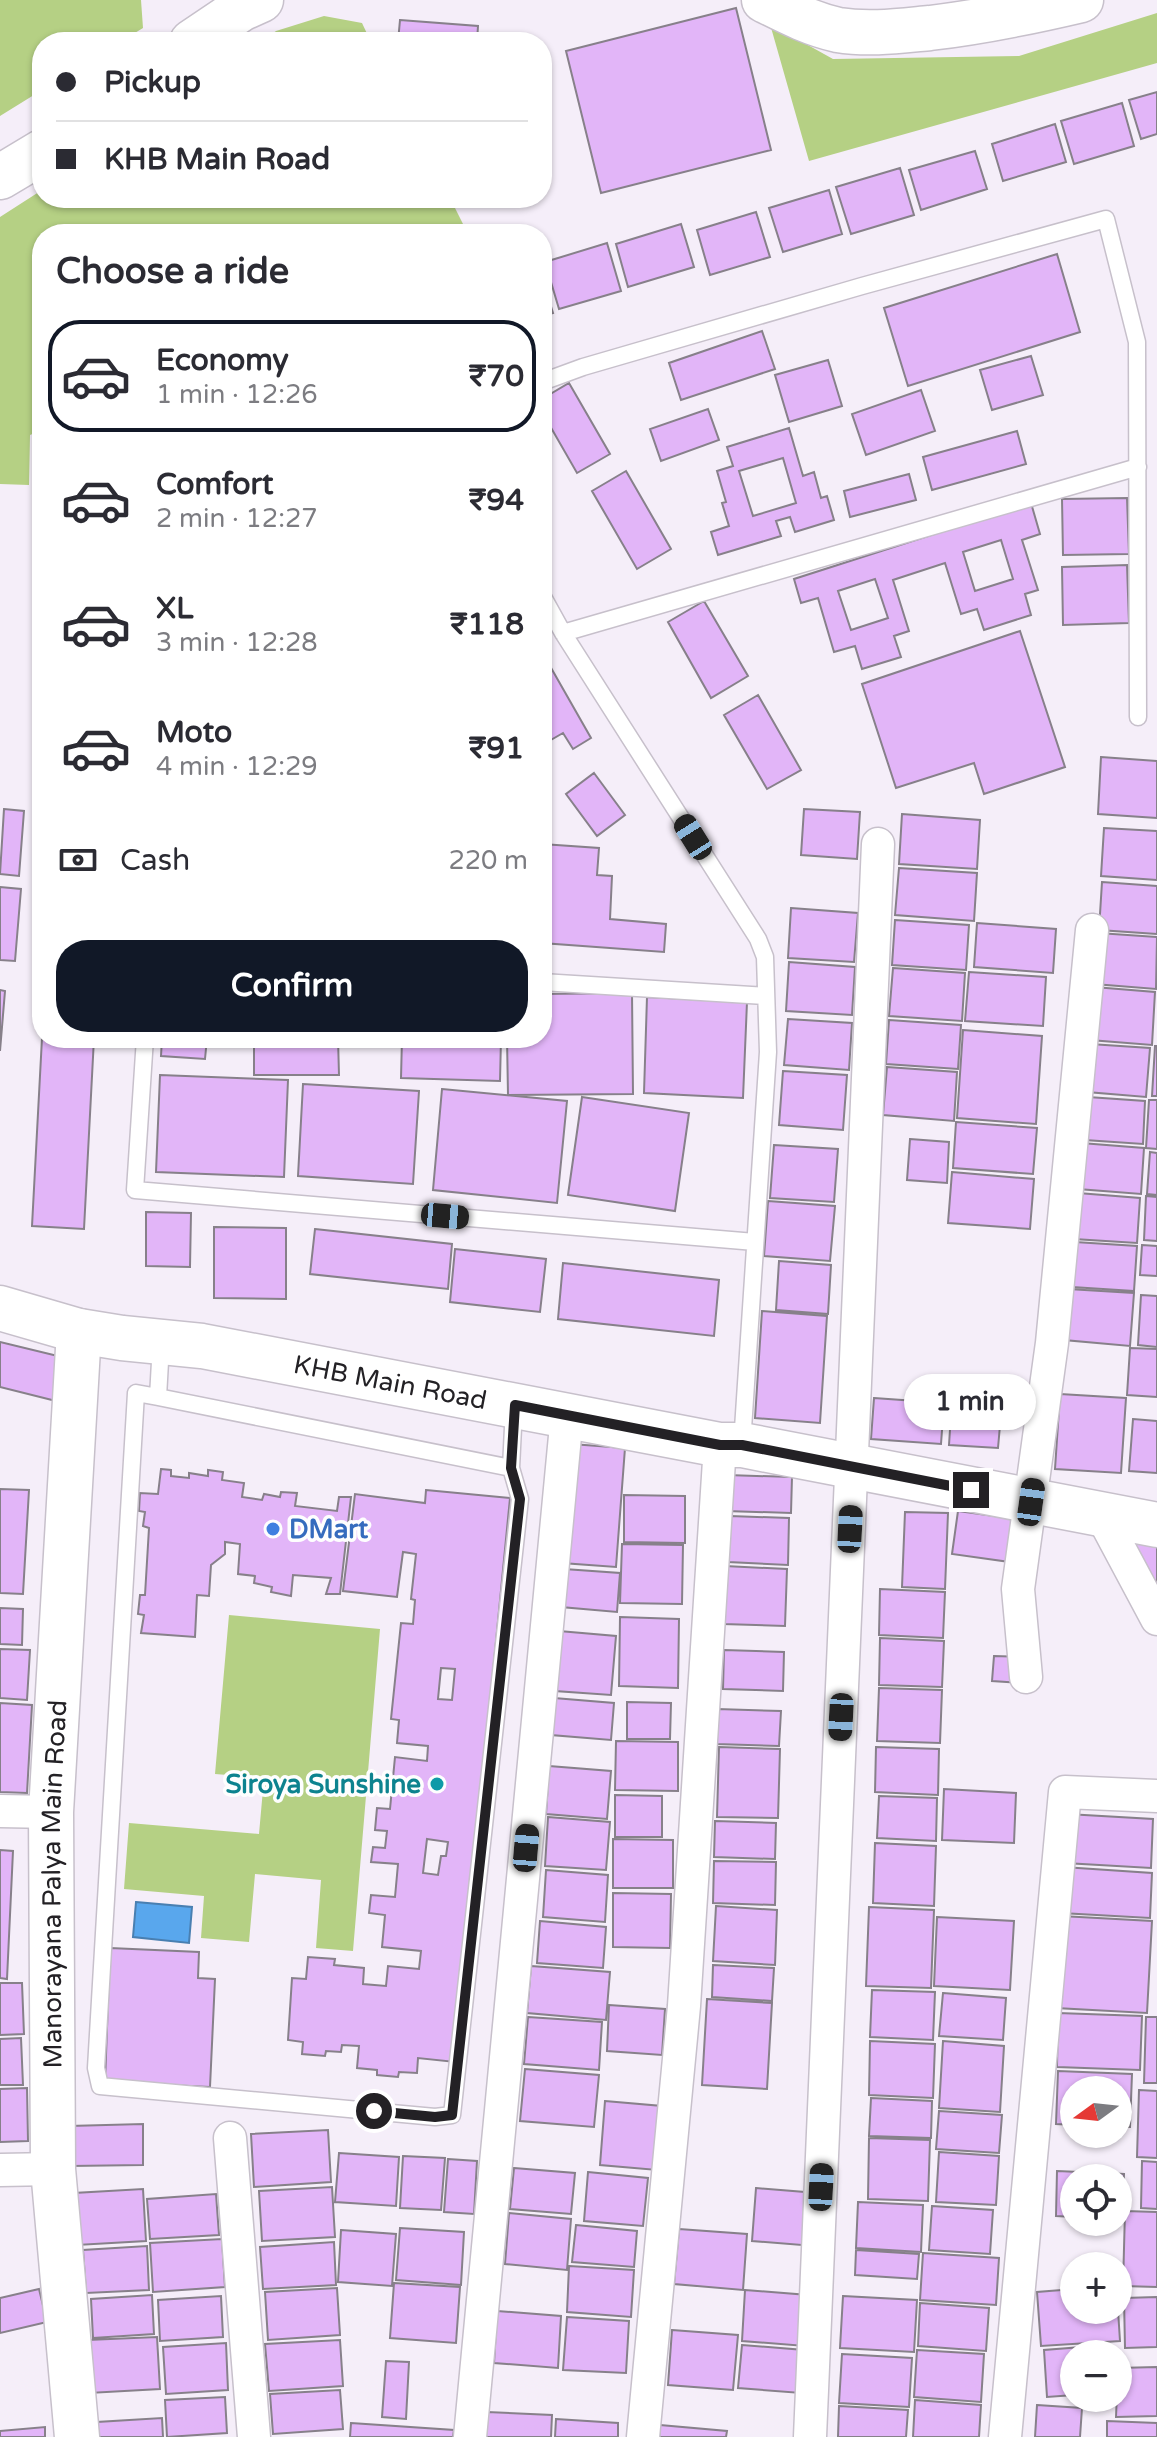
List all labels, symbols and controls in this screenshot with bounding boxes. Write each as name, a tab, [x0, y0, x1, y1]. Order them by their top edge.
text: Pickup	[104, 64, 201, 101]
text: KHB Main Road	[104, 141, 330, 178]
text: Choose a ride	[56, 250, 289, 293]
icon: car	[60, 340, 132, 412]
text: Economy	[156, 342, 289, 379]
text: ₹70	[469, 358, 524, 395]
text: 1 min · 12:26	[156, 379, 318, 410]
icon: car	[60, 464, 132, 536]
text: Comfort	[156, 466, 274, 503]
text: ₹94	[469, 482, 524, 519]
text: 2 min · 12:27	[156, 503, 318, 534]
icon: car	[60, 588, 132, 660]
text: XL	[156, 590, 193, 627]
text: ₹118	[450, 606, 524, 643]
text: 3 min · 12:28	[156, 627, 318, 658]
icon: car	[60, 712, 132, 784]
text: Moto	[156, 714, 232, 751]
text: ₹91	[469, 730, 524, 767]
text: 4 min · 12:29	[156, 751, 318, 782]
car	[670, 810, 716, 864]
icon: cash	[56, 838, 100, 882]
text: Cash	[120, 842, 190, 879]
text: 220 m	[448, 845, 528, 876]
button: Confirm	[56, 940, 528, 1032]
car	[420, 1202, 470, 1230]
street label: KHB Main Road	[291, 1349, 489, 1416]
callout: 1 min	[905, 1374, 1037, 1430]
text: 1 min	[935, 1386, 1005, 1417]
route end	[953, 1472, 989, 1508]
car	[1016, 1477, 1046, 1527]
car	[837, 1504, 863, 1554]
place label: DMart	[289, 1514, 368, 1545]
marker: DMart	[264, 1520, 282, 1538]
car	[828, 1692, 854, 1742]
street label: Manorayana Palya Main Road	[36, 1699, 73, 2069]
place label: Siroya Sunshine	[226, 1769, 421, 1800]
marker: Siroya Sunshine	[428, 1775, 446, 1793]
car	[512, 1823, 540, 1873]
north arrow	[1060, 2076, 1132, 2148]
map controls	[1060, 2076, 1132, 2412]
route start	[356, 2093, 392, 2129]
car	[808, 2162, 834, 2212]
button: locate	[1060, 2164, 1132, 2236]
button: +	[1060, 2252, 1132, 2324]
button: −	[1060, 2340, 1132, 2412]

